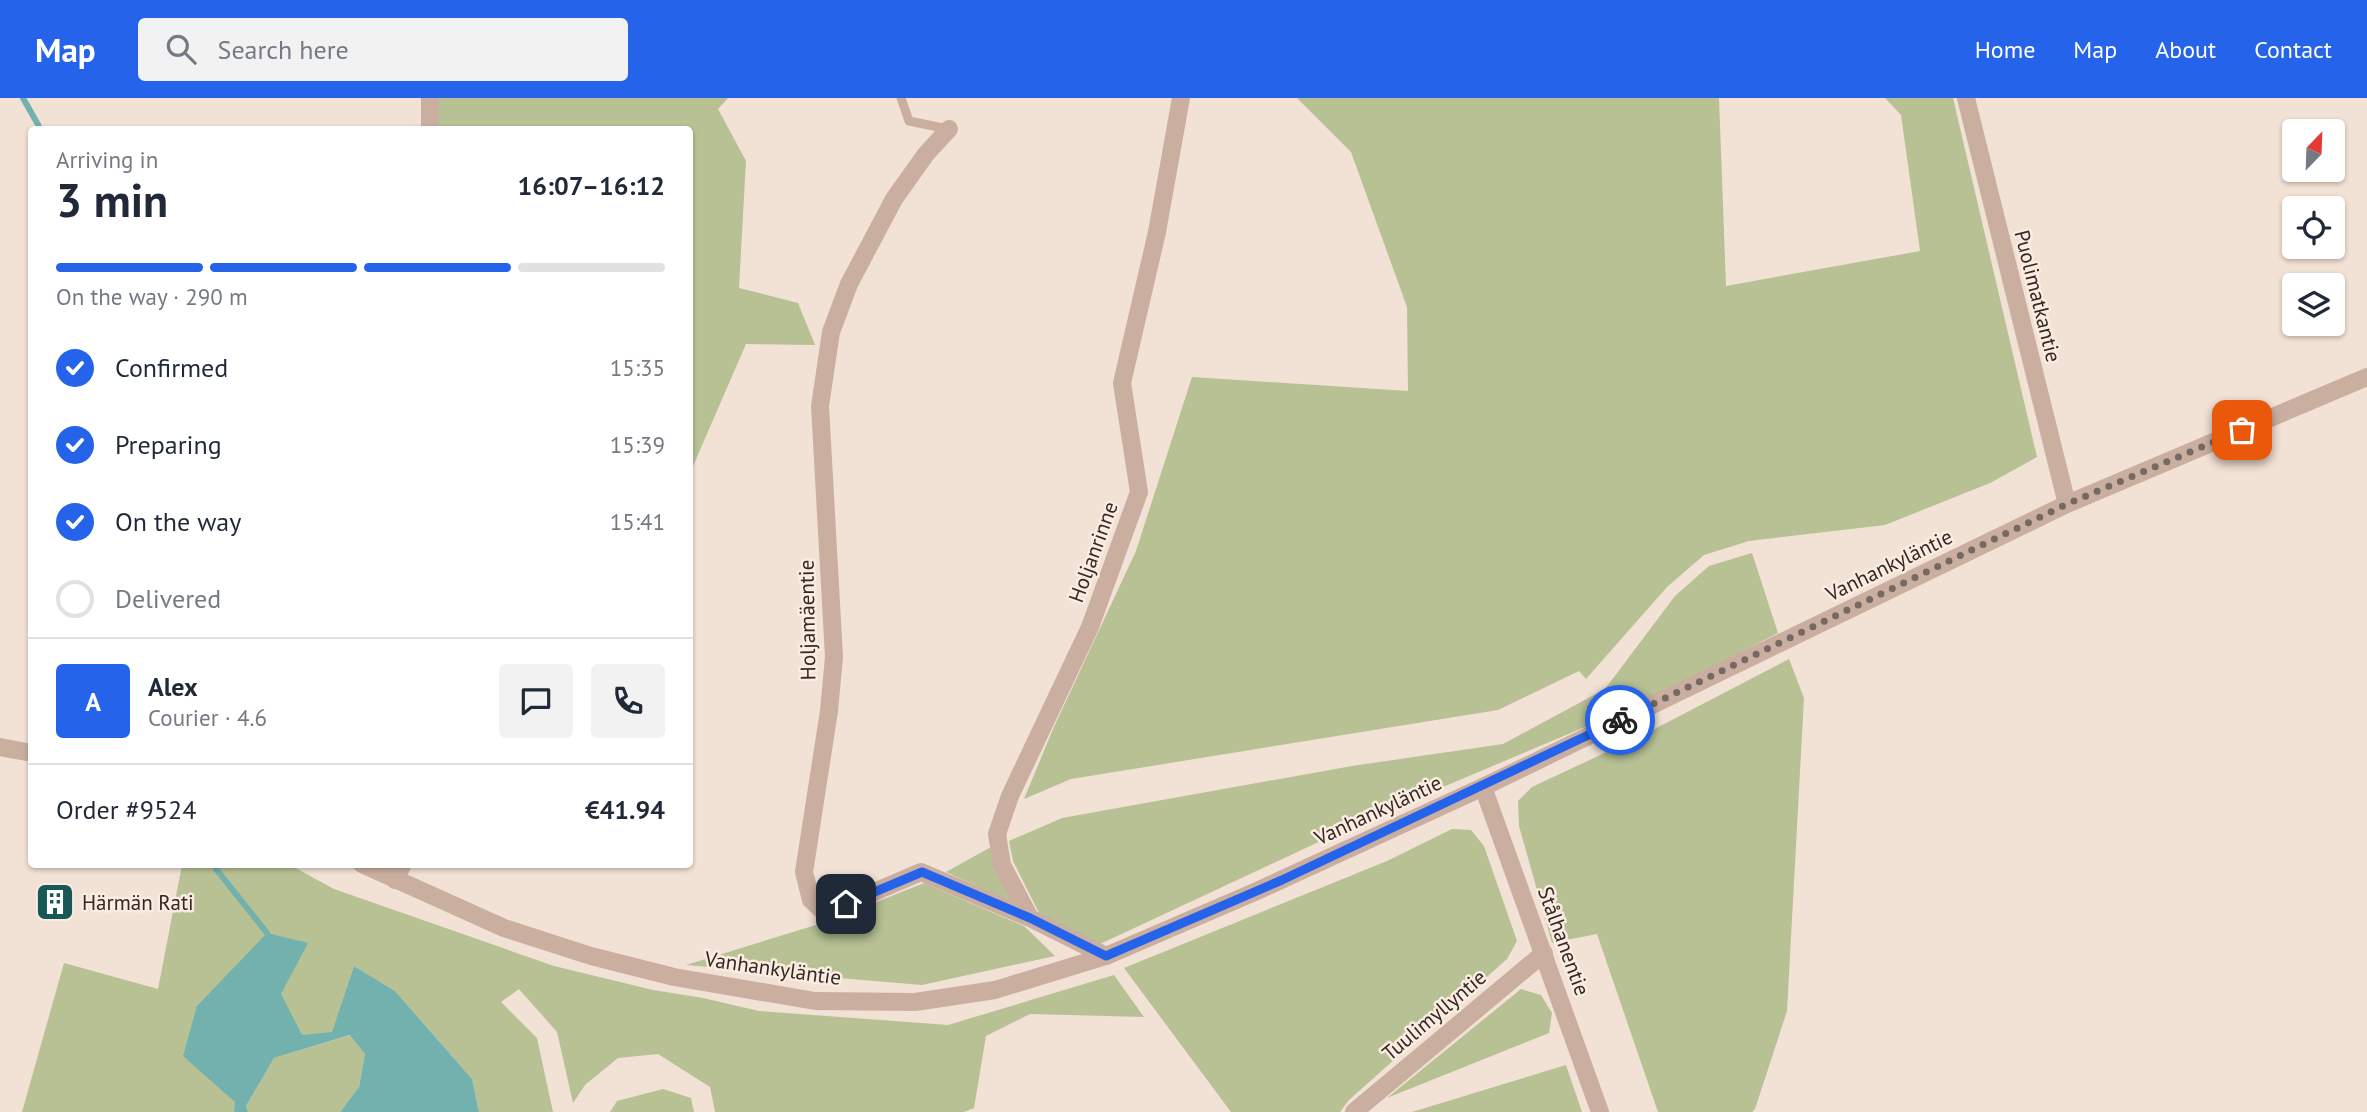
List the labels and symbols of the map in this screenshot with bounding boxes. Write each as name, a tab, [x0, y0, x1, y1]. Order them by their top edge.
north arrow	[2282, 119, 2345, 182]
street label: Puolimatkantie	[2009, 227, 2067, 365]
pin	[2212, 400, 2272, 460]
street label: Holjanrinne	[1062, 498, 1124, 606]
street label: Vanhankyläntie	[1820, 523, 1957, 608]
street label: Holjamäentie	[792, 559, 822, 681]
courier	[1585, 685, 1655, 755]
street label: Vanhankyläntie	[1309, 769, 1446, 852]
pin	[816, 874, 876, 934]
building icon: Härmän Rati	[34, 881, 76, 923]
street label: Stålhanentie	[1532, 883, 1596, 999]
place label: Härmän Rati	[82, 889, 194, 916]
street label: Vanhankyläntie	[702, 945, 843, 991]
street label: Tuulimyllyntie	[1376, 964, 1492, 1066]

